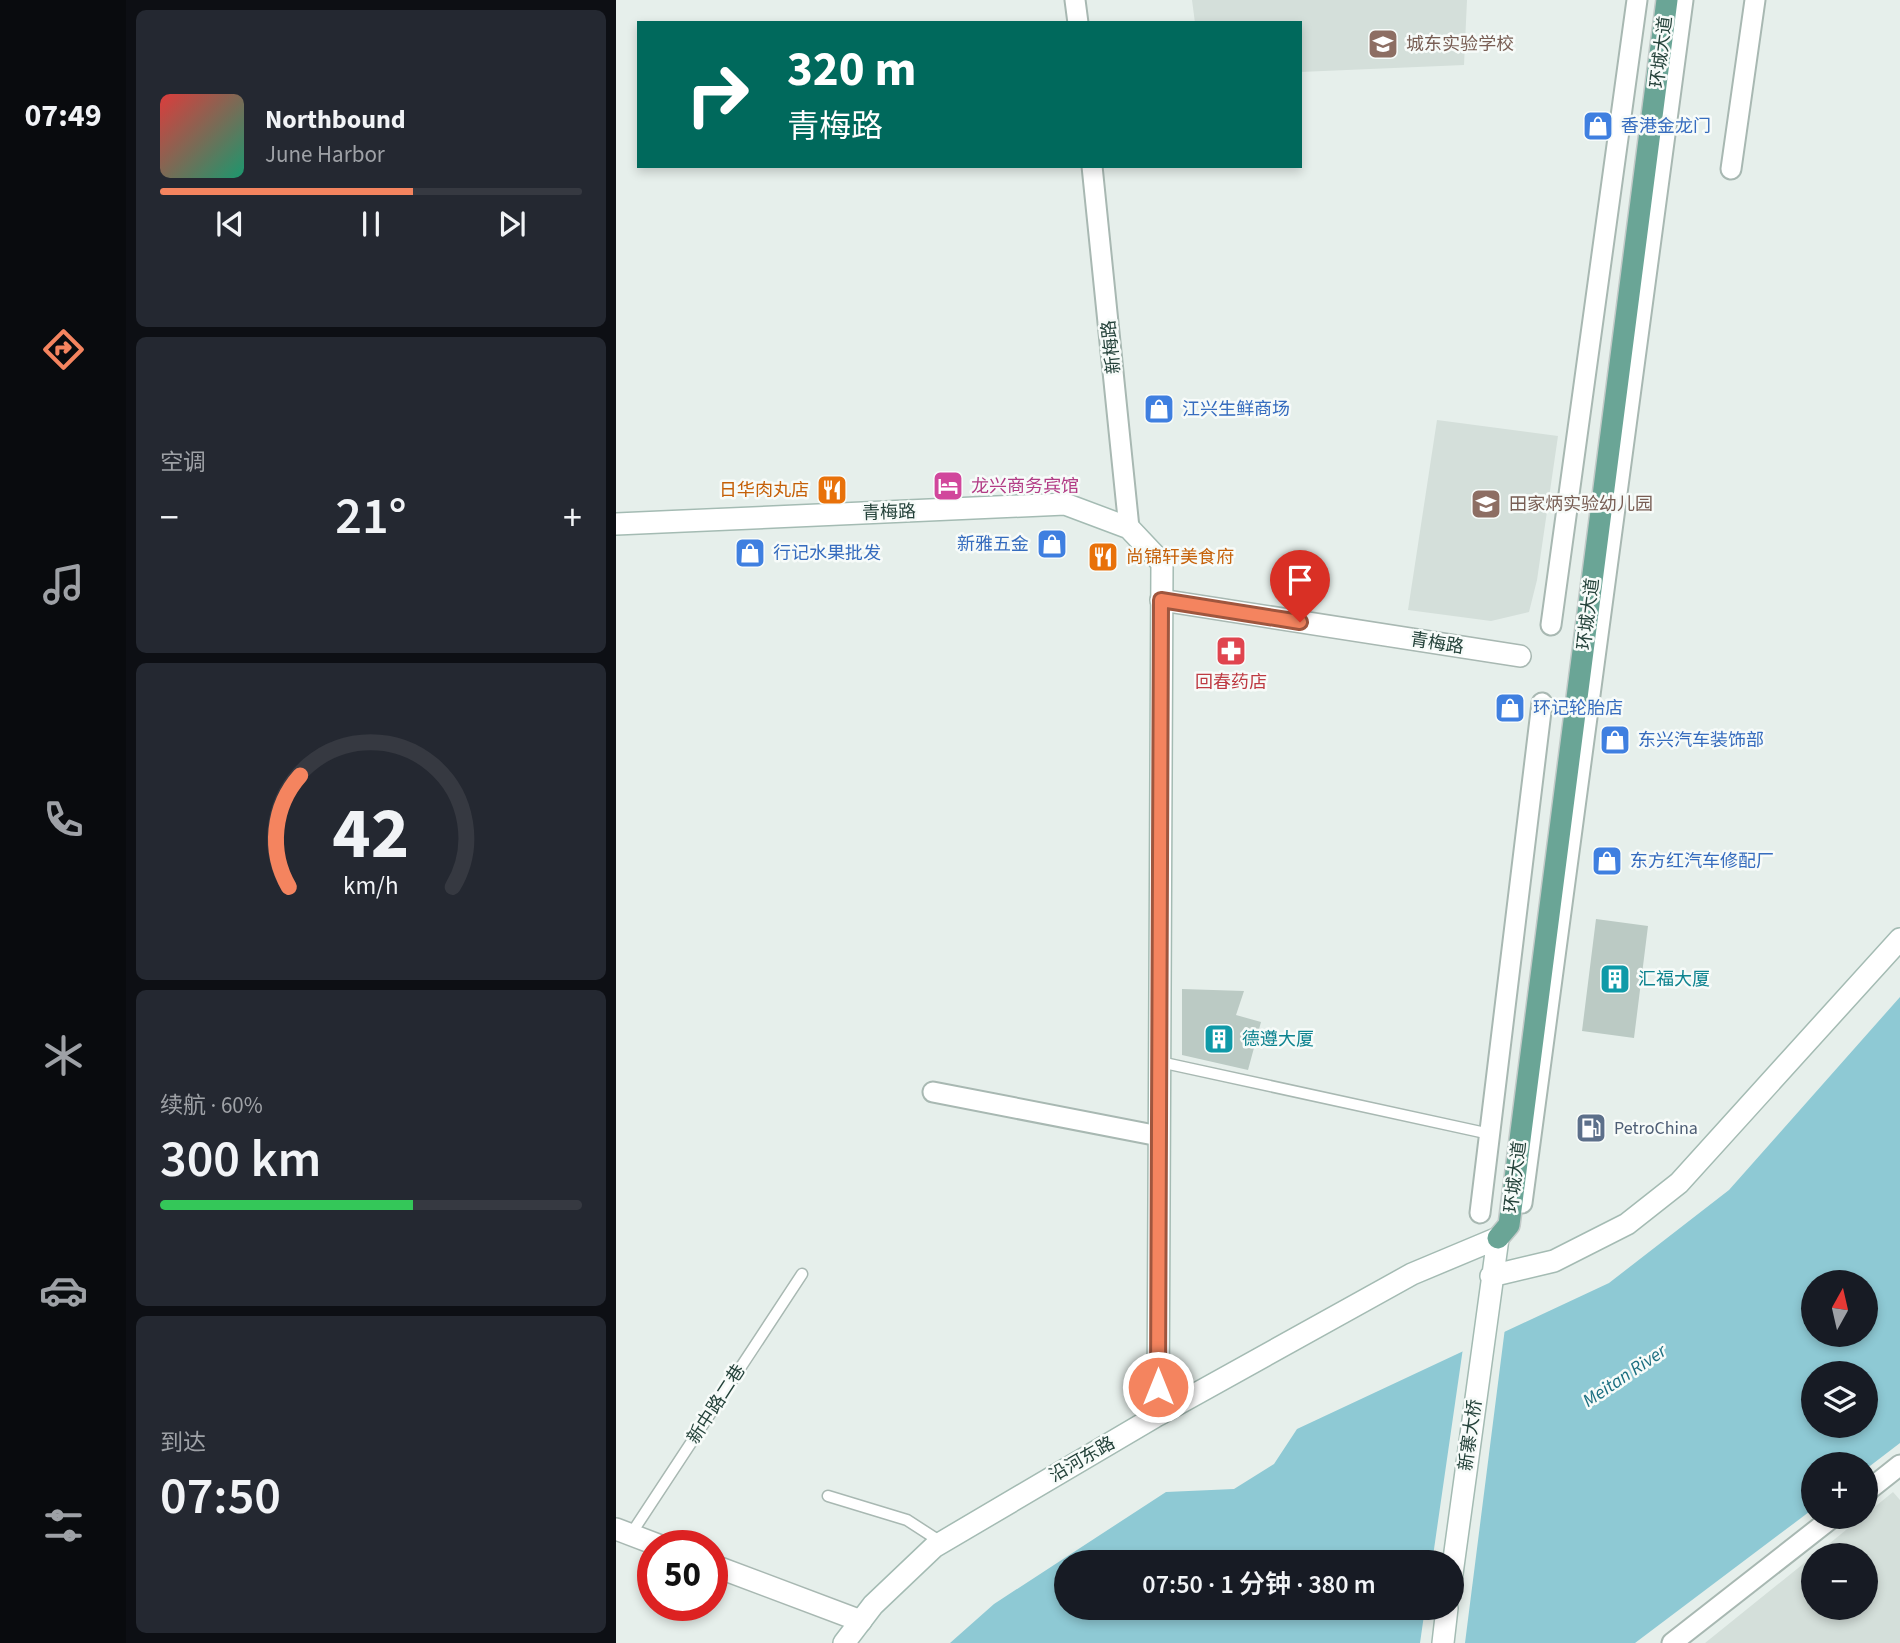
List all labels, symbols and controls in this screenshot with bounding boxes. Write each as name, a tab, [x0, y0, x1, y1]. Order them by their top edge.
street label: 环城大道	[1645, 15, 1678, 89]
school or university icon: 城东实验学校	[1366, 27, 1400, 61]
place label: 城东实验学校	[1406, 32, 1514, 57]
text: 320 m	[787, 35, 916, 105]
icon: right	[672, 49, 763, 140]
text: 07:49	[24, 93, 102, 139]
text: Northbound	[265, 101, 406, 138]
text: 青梅路	[787, 104, 883, 150]
shop icon: 香港金龙门	[1581, 109, 1615, 143]
place label: 香港金龙门	[1621, 114, 1711, 139]
text: June Harbor	[265, 138, 385, 171]
icon: previous	[211, 205, 249, 243]
icon: pause	[352, 205, 390, 243]
icon: next	[493, 205, 531, 243]
street label: 新梅路	[1096, 319, 1127, 375]
icon: directions	[39, 325, 88, 374]
shop icon: 江兴生鲜商场	[1142, 392, 1176, 426]
place label: 江兴生鲜商场	[1182, 397, 1290, 422]
text: 空调	[160, 446, 206, 479]
hotel icon: 龙兴商务宾馆	[931, 469, 965, 503]
restaurant icon: 日华肉丸店	[815, 473, 849, 507]
place label: 龙兴商务宾馆	[971, 474, 1079, 499]
place label: 日华肉丸店	[719, 478, 809, 503]
text: 21°	[335, 480, 407, 554]
school or university icon: 田家炳实验幼儿园	[1469, 487, 1503, 521]
text: −	[160, 491, 179, 545]
text: +	[563, 491, 582, 545]
place label: 田家炳实验幼儿园	[1509, 492, 1653, 517]
street label: 青梅路	[862, 499, 916, 526]
shop icon: 新雅五金	[1035, 527, 1069, 561]
place label: 新雅五金	[957, 532, 1029, 557]
shop icon: 行记水果批发	[733, 536, 767, 570]
restaurant icon: 尚锦轩美食府	[1086, 540, 1120, 574]
place label: 行记水果批发	[773, 541, 881, 566]
place label: 尚锦轩美食府	[1126, 545, 1234, 570]
pin	[1270, 550, 1330, 622]
icon: music	[39, 560, 88, 609]
icon: arrive	[1281, 561, 1319, 599]
street label: 环城大道	[1572, 577, 1605, 651]
street label: 青梅路	[1408, 627, 1466, 660]
pharmacy icon: 回春药店	[1214, 634, 1248, 668]
place label: 回春药店	[1195, 670, 1267, 695]
shop icon: 环记轮胎店	[1493, 691, 1527, 725]
place label: 环记轮胎店	[1533, 696, 1623, 721]
shop icon: 东兴汽车装饰部	[1598, 723, 1632, 757]
place label: 东兴汽车装饰部	[1638, 728, 1764, 753]
text: 42	[333, 783, 409, 887]
icon: phone	[39, 795, 88, 844]
shop icon: 东方红汽车修配厂	[1590, 844, 1624, 878]
place label: 东方红汽车修配厂	[1630, 849, 1774, 874]
text: km/h	[343, 868, 399, 904]
building icon: 汇福大厦	[1598, 962, 1632, 996]
place label: 汇福大厦	[1638, 967, 1710, 992]
building icon: 德遵大厦	[1202, 1022, 1236, 1056]
place label: 德遵大厦	[1242, 1027, 1314, 1052]
icon: climate	[39, 1031, 88, 1080]
text: 续航 · 60%	[160, 1089, 263, 1122]
fuel station icon: PetroChina	[1574, 1111, 1608, 1145]
place label: PetroChina	[1614, 1116, 1698, 1141]
text: 300 km	[160, 1123, 321, 1197]
street label: 环城大道	[1499, 1140, 1532, 1214]
icon: car	[39, 1266, 88, 1315]
north arrow	[1801, 1270, 1878, 1348]
map controls	[1801, 1270, 1878, 1620]
water label: Meitan River	[1577, 1337, 1673, 1414]
position arrow	[1121, 1350, 1195, 1424]
street label: 新中路二巷	[681, 1360, 751, 1449]
button: layers	[1801, 1361, 1878, 1438]
street label: 新寨大桥	[1453, 1398, 1488, 1472]
text: 到达	[160, 1426, 206, 1459]
street label: 沿河东路	[1045, 1431, 1120, 1488]
button: +	[1801, 1452, 1878, 1529]
text: 07:50	[160, 1460, 281, 1534]
icon: filters	[39, 1501, 88, 1550]
speed limit sign: 50	[637, 1530, 728, 1621]
button: −	[1801, 1543, 1878, 1620]
text: 07:50 · 1 分钟 · 380 m	[1142, 1566, 1376, 1603]

